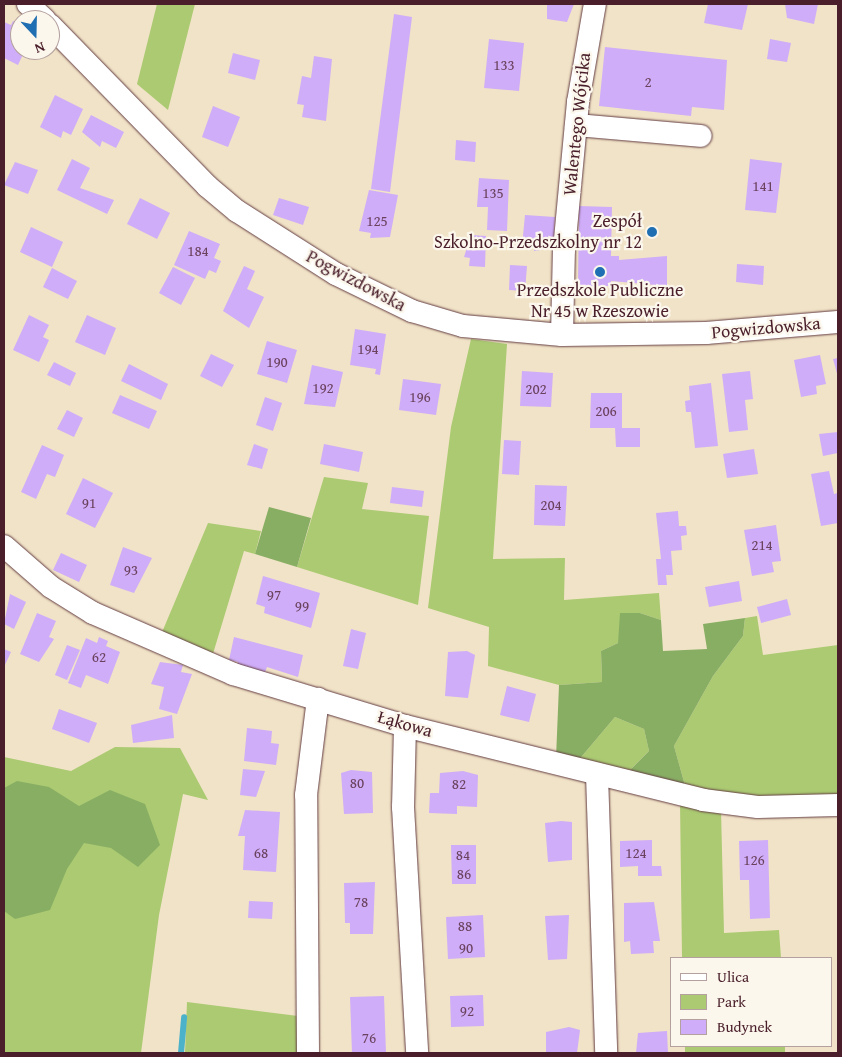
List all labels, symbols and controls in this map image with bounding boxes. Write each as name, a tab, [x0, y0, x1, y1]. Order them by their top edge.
north arrow	[10, 10, 60, 60]
text: N	[32, 37, 48, 59]
street label: Walentego Wójcika	[559, 51, 595, 197]
house number: 133	[493, 56, 515, 74]
house number: 2	[644, 73, 652, 91]
house number: 141	[752, 177, 774, 195]
house number: 135	[482, 184, 504, 202]
place label: Zespół Szkolno-Przedszkolny nr 12	[434, 211, 642, 253]
house number: 125	[366, 212, 388, 230]
marker: Zespół Szkolno-Przedszkolny nr 12	[646, 226, 658, 238]
house number: 184	[187, 242, 209, 260]
street label: Pogwizdowska	[303, 246, 409, 316]
marker: Przedszkole Publiczne Nr 45 w Rzeszowie	[594, 266, 606, 278]
place label: Przedszkole Publiczne Nr 45 w Rzeszowie	[517, 280, 683, 322]
street label: Pogwizdowska	[710, 312, 822, 344]
house number: 194	[357, 340, 379, 358]
house number: 190	[266, 353, 288, 371]
house number: 192	[312, 379, 334, 397]
house number: 202	[525, 380, 547, 398]
house number: 196	[409, 388, 431, 406]
house number: 206	[595, 402, 617, 420]
house number: 91	[82, 494, 96, 512]
house number: 204	[540, 496, 562, 514]
house number: 214	[751, 536, 773, 554]
house number: 93	[124, 561, 138, 579]
house number: 97	[267, 586, 281, 604]
house number: 99	[295, 597, 309, 615]
house number: 62	[92, 648, 106, 666]
street label: Łąkowa	[375, 706, 435, 742]
house number: 80	[350, 774, 364, 792]
house number: 82	[452, 775, 466, 793]
house number: 68	[254, 844, 268, 862]
house number: 124	[625, 844, 647, 862]
house number: 84	[456, 846, 470, 864]
house number: 126	[743, 851, 765, 869]
house number: 86	[457, 865, 471, 883]
house number: 78	[354, 893, 368, 911]
house number: 88	[458, 917, 472, 935]
house number: 90	[459, 939, 473, 957]
legend	[670, 957, 832, 1047]
text: Ulica	[717, 966, 749, 987]
text: Park	[717, 991, 746, 1012]
house number: 92	[460, 1002, 474, 1020]
text: Budynek	[717, 1016, 772, 1037]
house number: 76	[362, 1029, 376, 1047]

